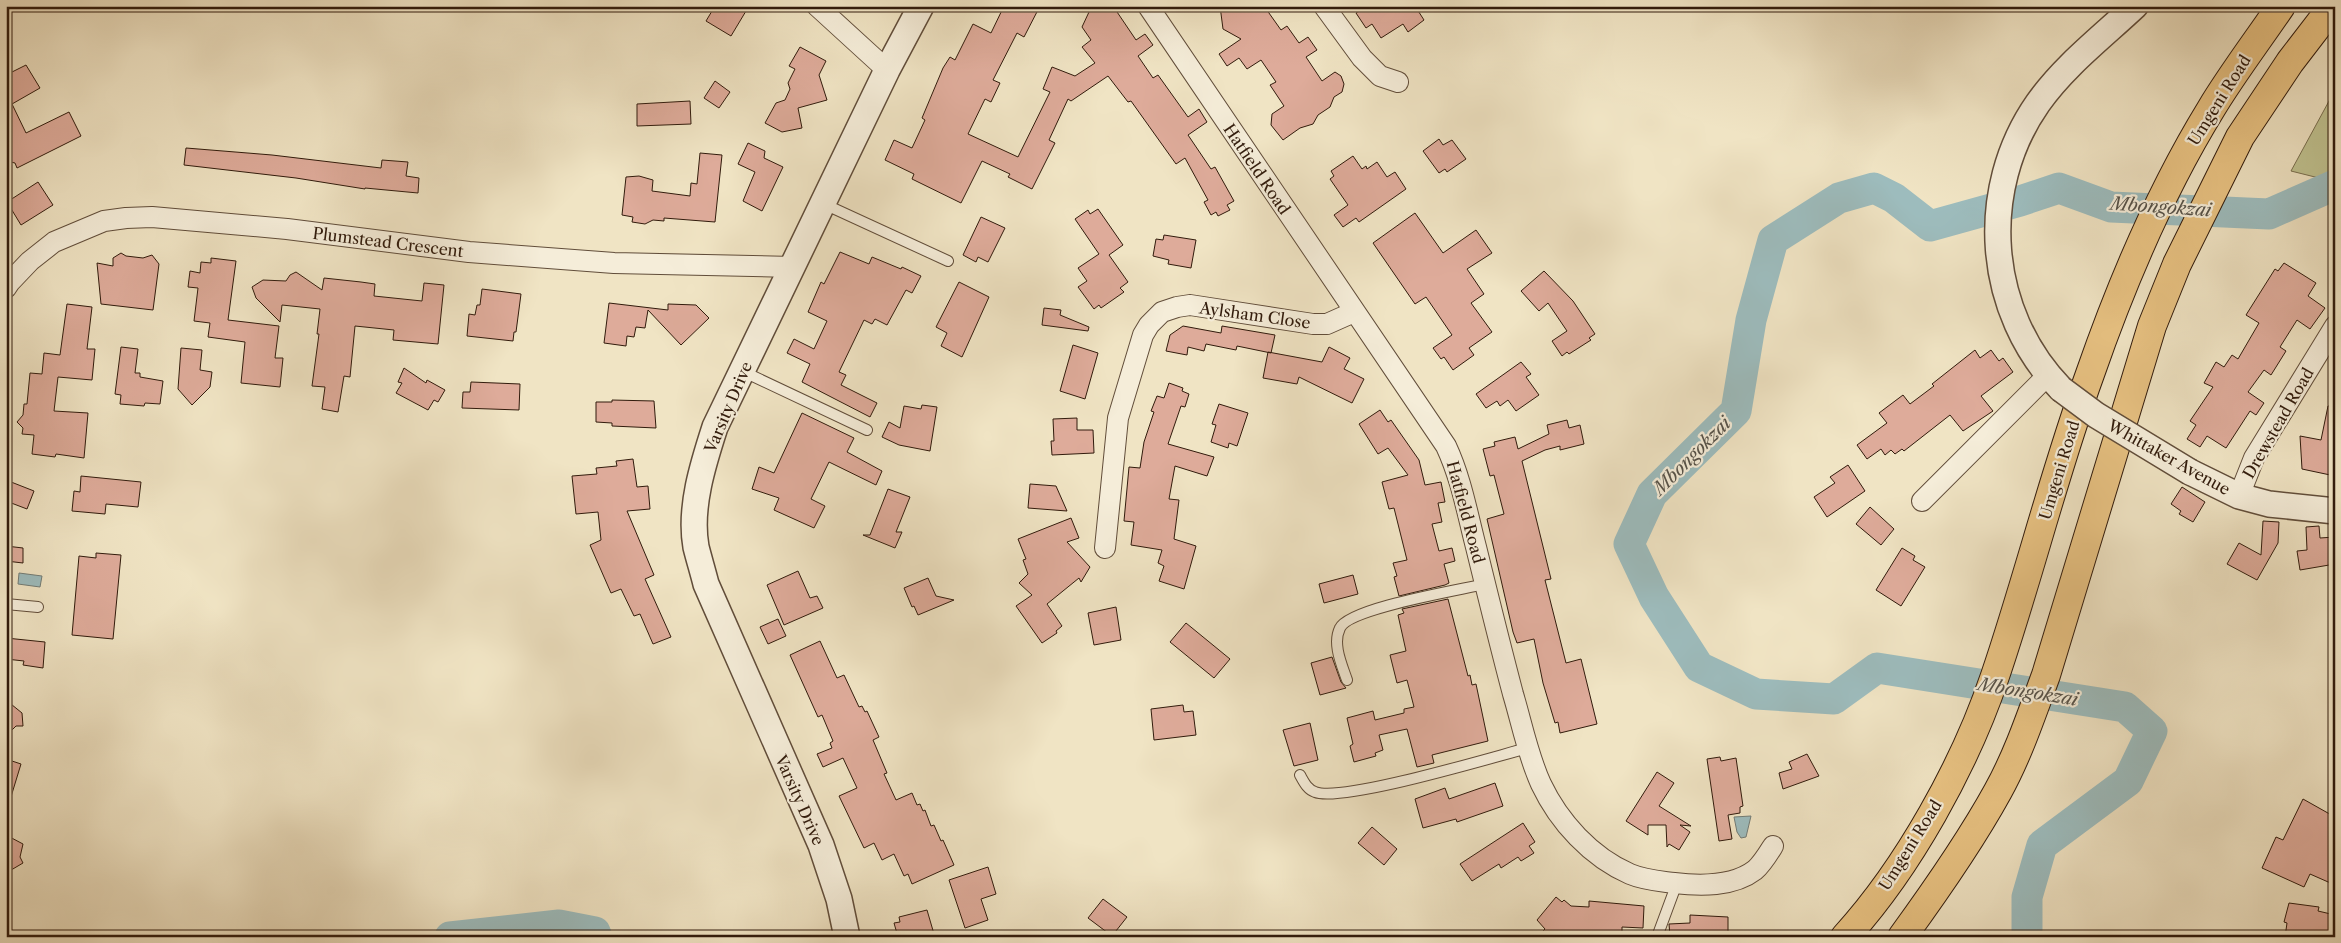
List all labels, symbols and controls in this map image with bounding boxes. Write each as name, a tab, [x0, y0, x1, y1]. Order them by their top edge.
street label: Umgeni Road	[2183, 51, 2255, 149]
street label: Hatfield Road	[1219, 120, 1295, 218]
water label: Mbongokzai	[2108, 192, 2213, 222]
street label: Plumstead Crescent	[311, 223, 465, 261]
street label: Aylsham Close	[1197, 297, 1312, 333]
street label: Varsity Drive	[699, 358, 756, 456]
street label: Drewstead Road	[2238, 364, 2318, 482]
water label: Mbongokzai	[1647, 412, 1736, 501]
street label: Whittaker Avenue	[2103, 415, 2234, 499]
street label: Umgeni Road	[2034, 418, 2084, 522]
street label: Hatfield Road	[1443, 459, 1489, 566]
water label: Mbongokzai	[1974, 673, 2081, 711]
street label: Varsity Drive	[771, 751, 829, 848]
street label: Umgeni Road	[1874, 796, 1946, 894]

